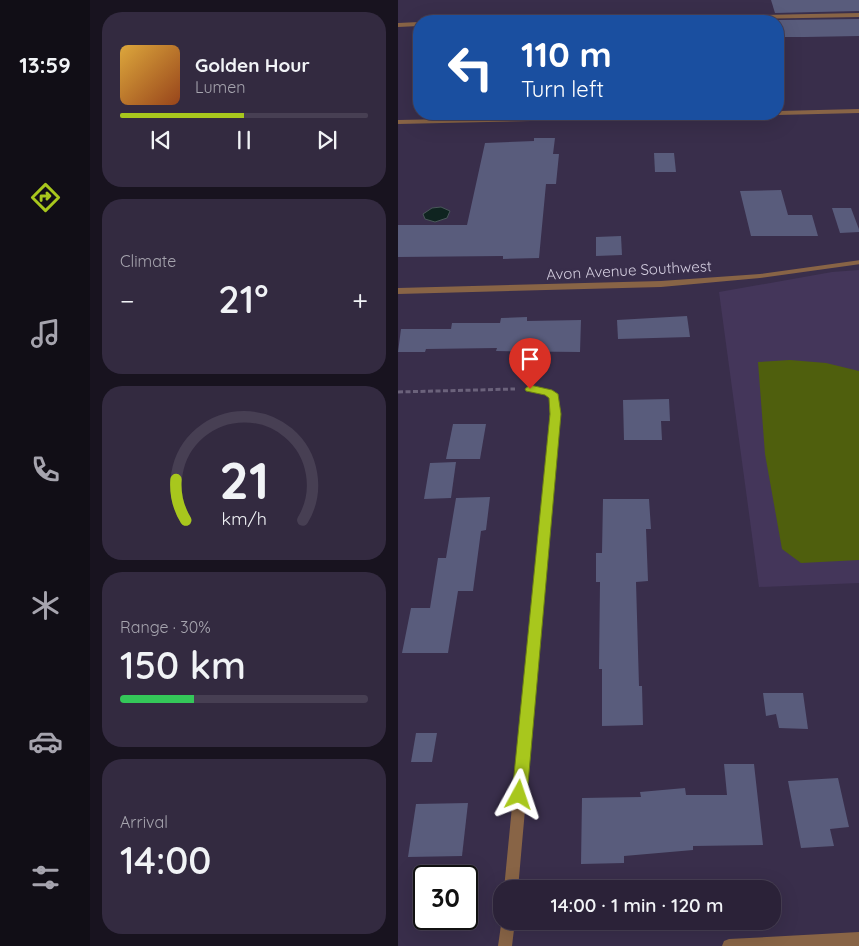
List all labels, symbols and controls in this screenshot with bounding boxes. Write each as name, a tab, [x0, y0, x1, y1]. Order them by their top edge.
text: 110 m	[521, 32, 612, 76]
icon: left	[438, 35, 503, 100]
text: 13:59	[19, 51, 71, 79]
text: Golden Hour	[195, 53, 310, 77]
text: Turn left	[521, 75, 604, 103]
text: Lumen	[195, 77, 246, 97]
icon: previous	[147, 126, 175, 154]
icon: pause	[230, 126, 258, 154]
icon: next	[313, 126, 341, 154]
icon: directions	[28, 180, 63, 215]
text: Climate	[120, 251, 176, 271]
street label: Avon Avenue Southwest	[546, 256, 712, 284]
text: 21°	[218, 275, 268, 323]
text: −	[120, 283, 135, 318]
text: +	[352, 283, 368, 318]
icon: music	[28, 316, 63, 351]
pin	[509, 338, 551, 389]
icon: arrive	[516, 345, 544, 373]
text: 21	[219, 447, 269, 512]
icon: phone	[28, 452, 63, 487]
text: km/h	[221, 507, 267, 529]
icon: climate	[28, 588, 63, 623]
text: Range · 30%	[120, 617, 211, 637]
text: 150 km	[120, 641, 246, 689]
icon: car	[28, 724, 63, 759]
position arrow	[492, 768, 544, 820]
text: Arrival	[120, 812, 168, 832]
text: 14:00	[120, 836, 211, 884]
icon: filters	[28, 860, 63, 895]
speed limit sign: 30	[413, 865, 478, 930]
text: 14:00 · 1 min · 120 m	[551, 893, 723, 917]

